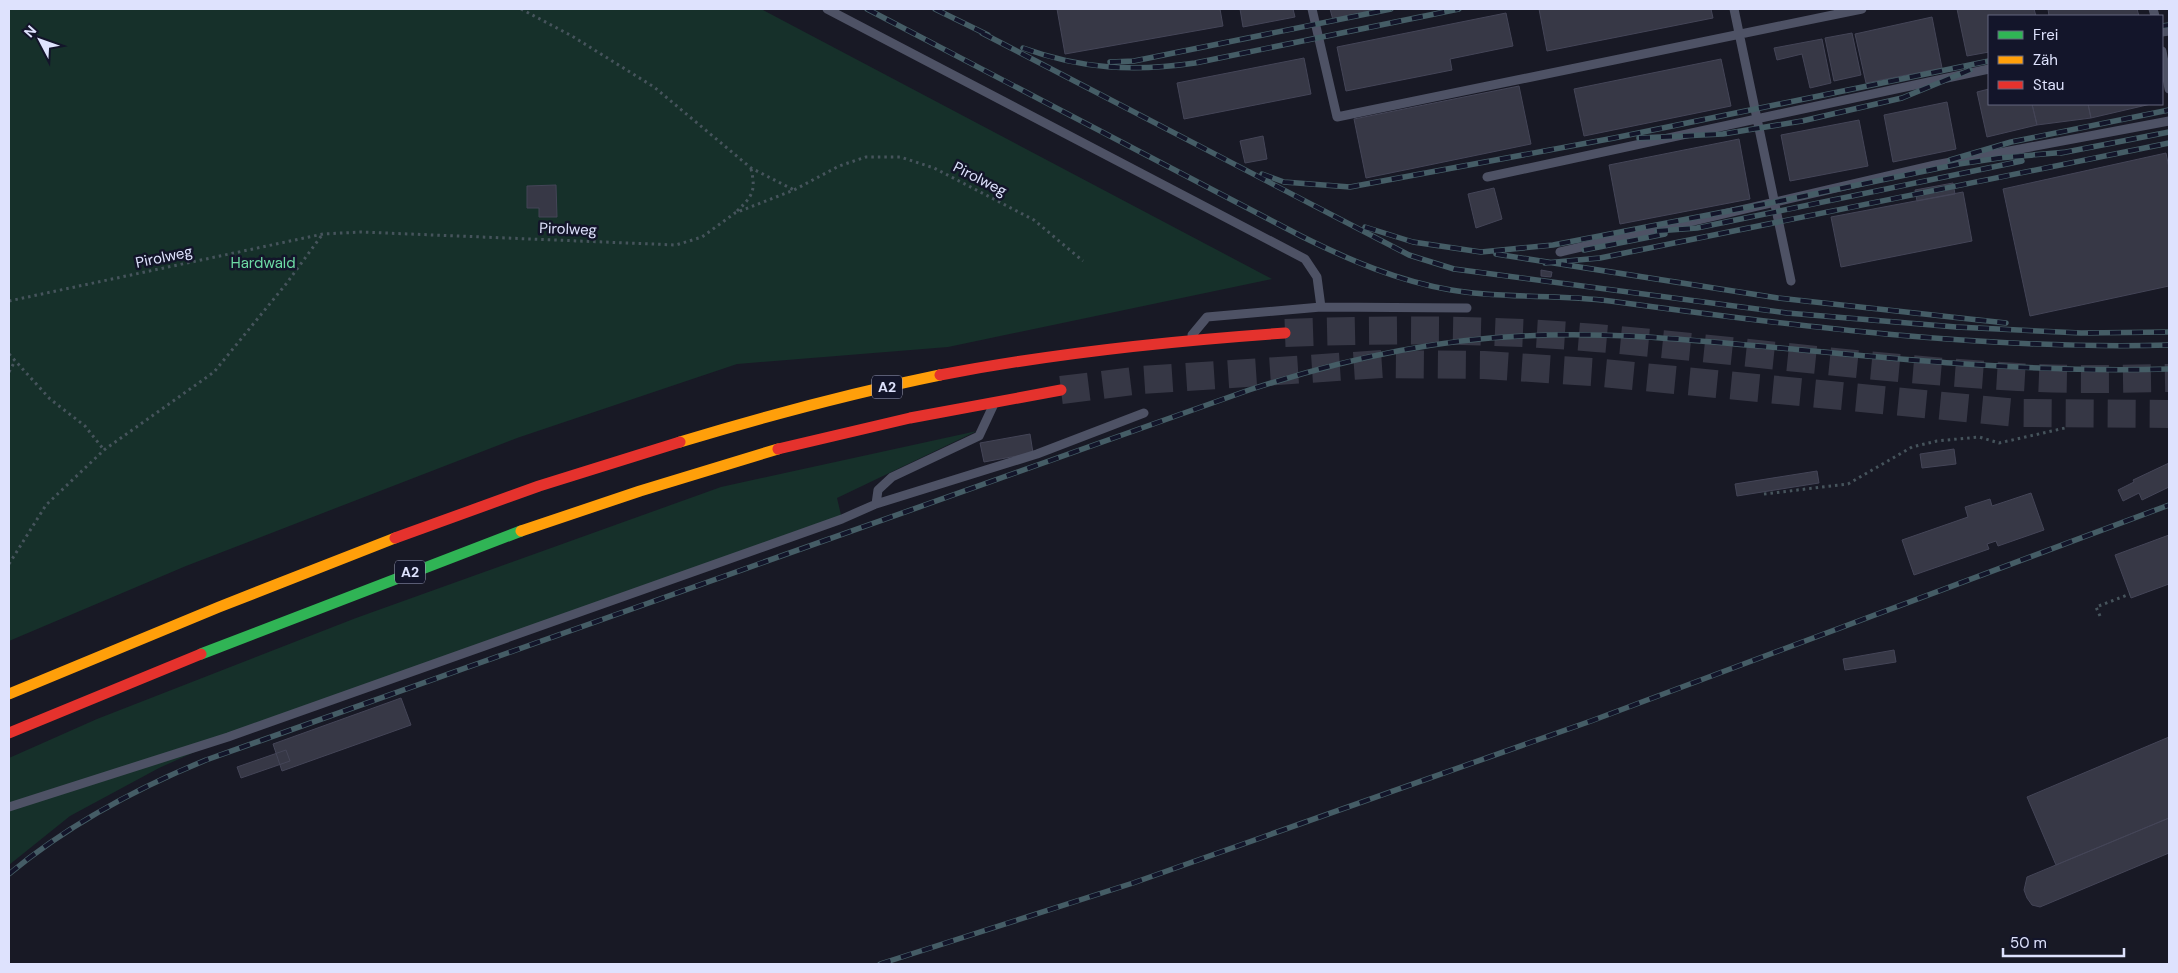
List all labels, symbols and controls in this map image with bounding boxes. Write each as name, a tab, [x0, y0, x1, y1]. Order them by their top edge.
north arrow	[15, 15, 65, 65]
legend	[1988, 15, 2163, 105]
text: N	[20, 22, 40, 41]
text: Frei	[2033, 25, 2058, 45]
text: Zäh	[2033, 50, 2058, 70]
text: Stau	[2033, 75, 2064, 95]
street label: Pirolweg	[950, 157, 1010, 201]
street label: Pirolweg	[539, 218, 597, 240]
street label: Pirolweg	[134, 241, 194, 273]
park label: Hardwald	[230, 253, 296, 273]
road number: A2	[872, 376, 902, 398]
road number: A2	[395, 560, 425, 584]
scale bar	[2003, 926, 2124, 958]
text: 50 m	[2010, 933, 2047, 953]

